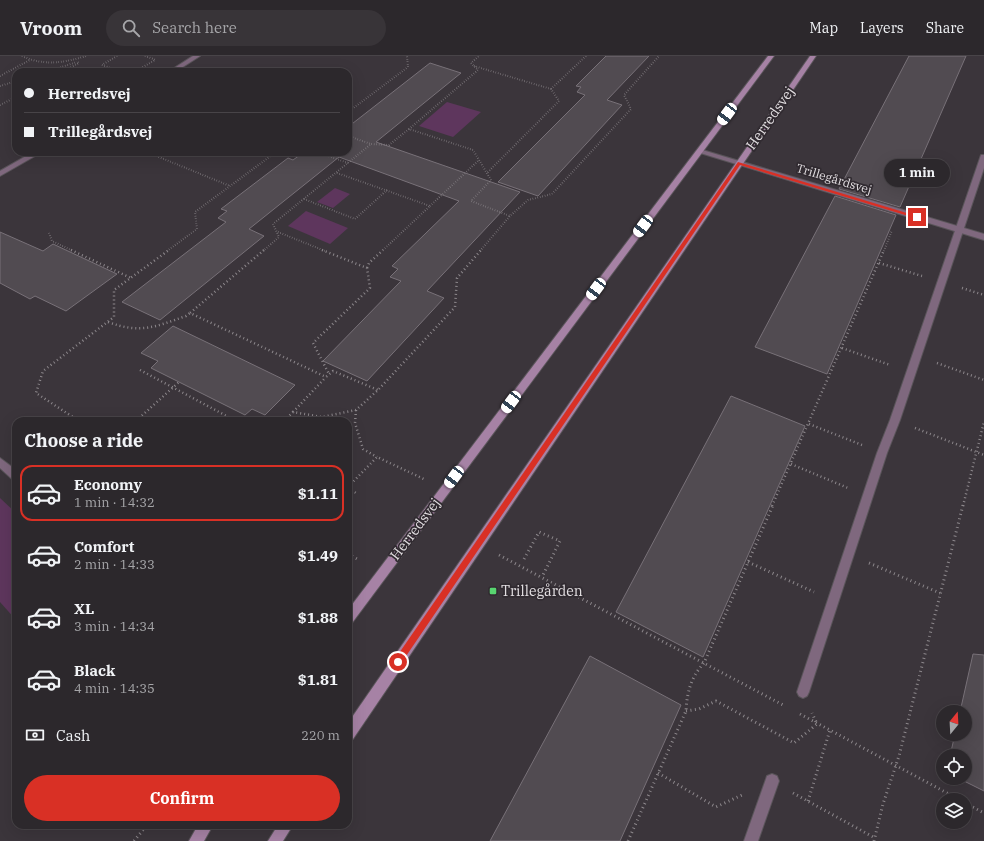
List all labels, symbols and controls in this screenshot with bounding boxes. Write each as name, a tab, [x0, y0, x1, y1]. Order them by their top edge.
search box	[106, 10, 386, 46]
text: Vroom	[20, 16, 82, 40]
icon: search	[120, 17, 142, 39]
text: Search here	[152, 18, 237, 37]
text: Map	[810, 19, 838, 37]
text: Layers	[860, 19, 904, 37]
text: Share	[926, 19, 964, 37]
street label: Herredsvej	[742, 83, 798, 153]
text: Herredsvej	[48, 84, 131, 103]
car	[715, 101, 739, 127]
text: Trillegårdsvej	[48, 122, 152, 141]
callout: 1 min	[884, 159, 950, 187]
street label: Trillegårdsvej	[795, 160, 874, 197]
text: 1 min	[899, 164, 935, 181]
route end	[908, 208, 926, 226]
car	[631, 213, 655, 239]
car	[584, 276, 608, 302]
car	[499, 389, 523, 415]
text: Choose a ride	[24, 429, 143, 452]
car	[442, 464, 466, 490]
icon: car	[26, 475, 62, 511]
text: Economy	[74, 475, 142, 494]
text: $1.11	[298, 484, 338, 503]
text: 1 min · 14:32	[74, 494, 155, 511]
street label: Herredsvej	[386, 494, 444, 564]
icon: car	[26, 537, 62, 573]
text: Comfort	[74, 537, 134, 556]
text: $1.49	[298, 546, 338, 565]
text: 2 min · 14:33	[74, 556, 155, 573]
place label: Trillegården	[501, 582, 583, 600]
marker: Trillegården	[488, 586, 498, 596]
icon: car	[26, 599, 62, 635]
text: XL	[74, 599, 94, 618]
text: $1.88	[298, 608, 338, 627]
text: 3 min · 14:34	[74, 618, 155, 635]
route start	[389, 653, 407, 671]
icon: car	[26, 661, 62, 697]
text: Black	[74, 661, 115, 680]
text: $1.81	[298, 670, 338, 689]
text: 4 min · 14:35	[74, 680, 155, 697]
north arrow	[936, 705, 972, 741]
map controls	[936, 705, 972, 829]
icon: cash	[24, 724, 46, 746]
text: Cash	[56, 726, 90, 745]
text: 220 m	[301, 727, 340, 744]
button: locate	[936, 749, 972, 785]
button: Confirm	[24, 775, 340, 821]
button: layers	[936, 793, 972, 829]

